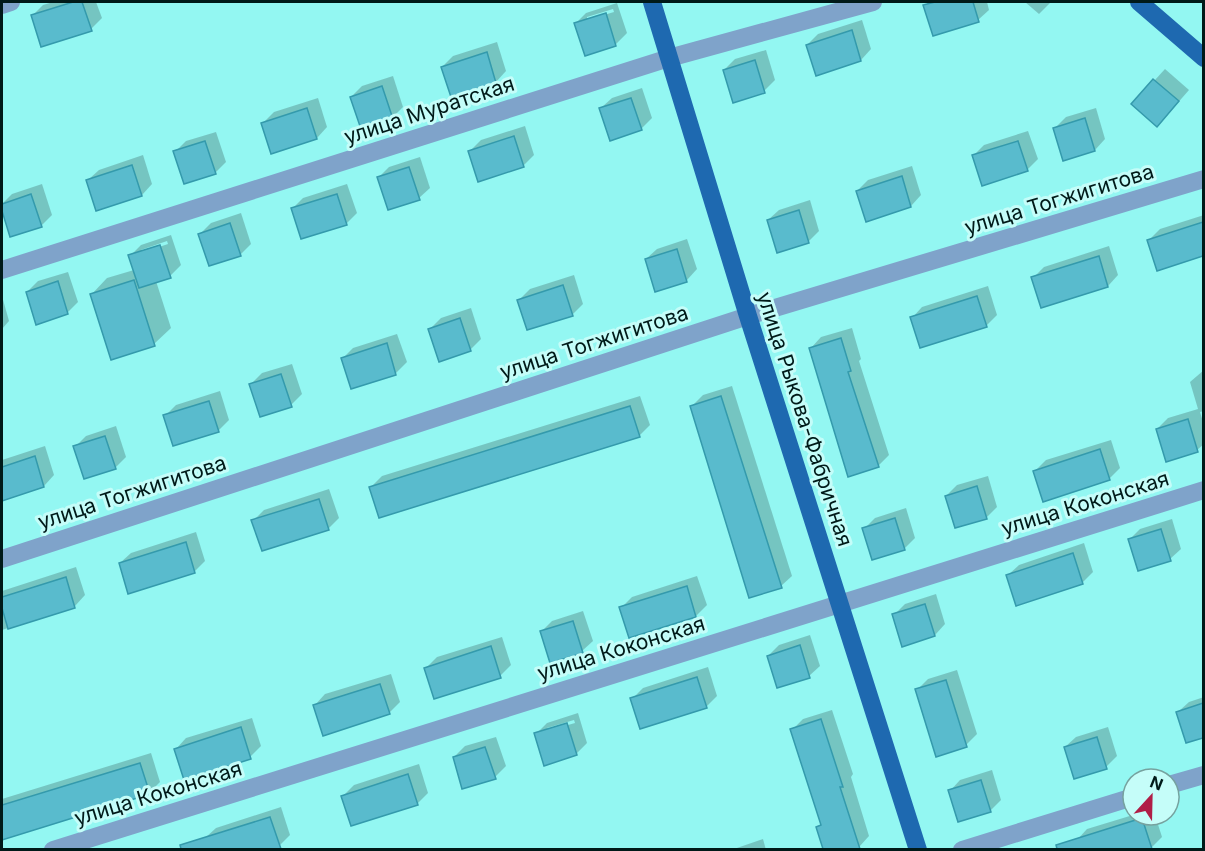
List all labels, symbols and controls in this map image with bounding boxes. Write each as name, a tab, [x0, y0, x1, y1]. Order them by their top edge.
street label: улица Муратская	[341, 71, 517, 149]
street label: улица Тогжигитова	[961, 158, 1157, 240]
street label: улица Рыкова-Фабричная	[752, 289, 858, 549]
street label: улица Тогжигитова	[497, 300, 691, 384]
street label: улица Тогжигитова	[35, 450, 229, 534]
street label: улица Коконская	[998, 466, 1172, 540]
street label: улица Коконская	[534, 611, 708, 685]
street label: улица Коконская	[71, 756, 245, 830]
north arrow	[1121, 767, 1181, 827]
text: N	[1147, 772, 1166, 795]

